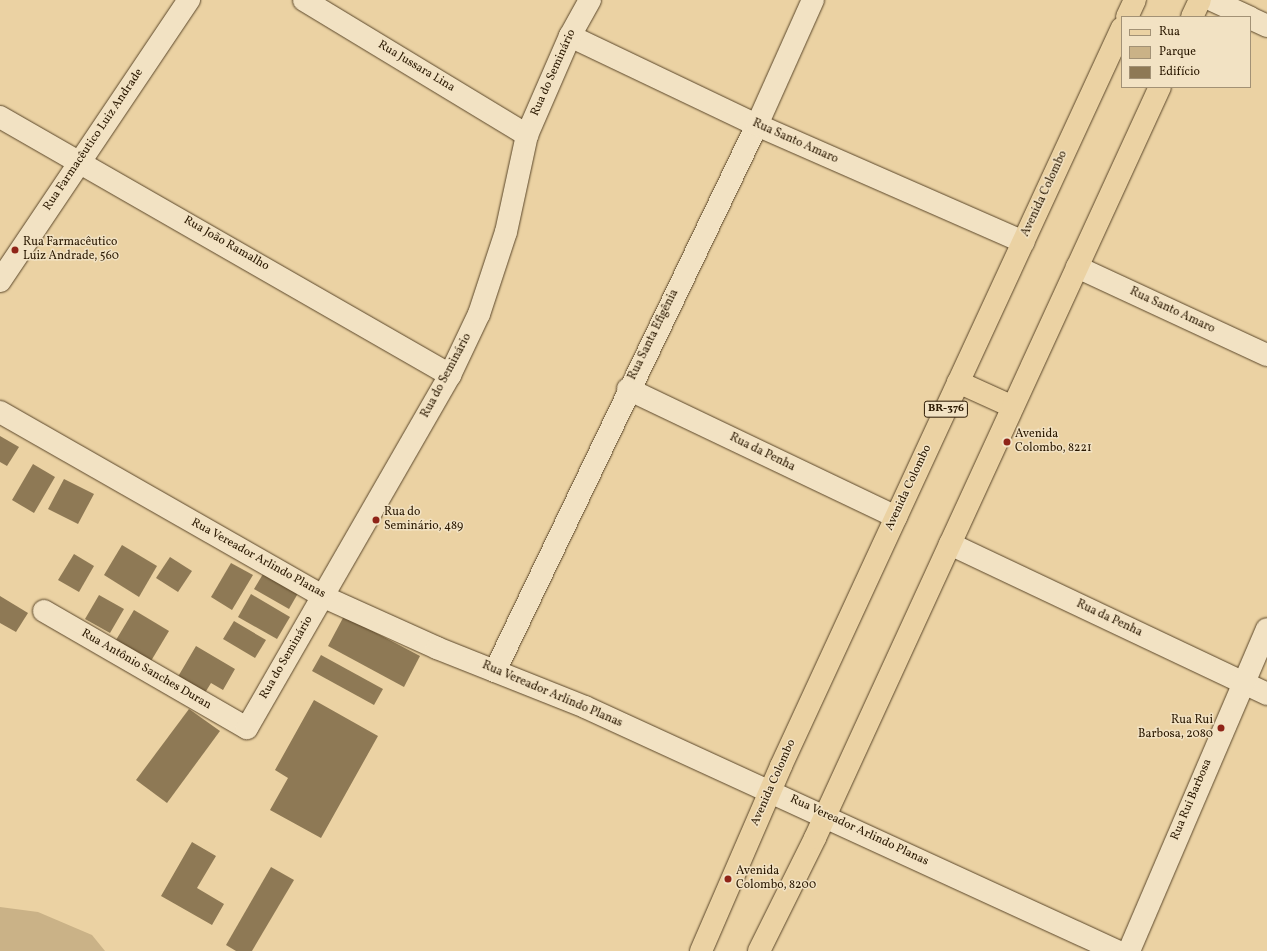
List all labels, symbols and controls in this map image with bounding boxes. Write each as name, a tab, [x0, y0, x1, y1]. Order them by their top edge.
legend	[1121, 16, 1251, 88]
text: Rua	[1159, 24, 1180, 40]
street label: Rua do Seminário	[528, 27, 580, 119]
street label: Rua Jussara Lina	[375, 38, 457, 96]
text: Parque	[1159, 44, 1196, 60]
text: Edifício	[1159, 64, 1200, 80]
street label: Rua Farmacêutico Luiz Andrade	[41, 66, 147, 214]
street label: Rua Santo Amaro	[750, 117, 840, 167]
street label: Avenida Colombo	[1019, 149, 1071, 239]
street label: Rua João Ramalho	[181, 214, 271, 274]
place label: Rua Farmacêutico Luiz Andrade, 560	[23, 236, 119, 264]
marker: Rua Farmacêutico Luiz Andrade, 560	[10, 245, 20, 255]
street label: Rua Santo Amaro	[1127, 285, 1217, 337]
street label: Rua Santa Efigênia	[626, 287, 682, 383]
street label: Rua do Seminário	[419, 331, 475, 421]
road number: BR-376	[923, 400, 969, 418]
place label: Avenida Colombo, 8221	[1015, 428, 1092, 456]
street label: Rua da Penha	[727, 431, 797, 475]
marker: Avenida Colombo, 8221	[1002, 437, 1012, 447]
street label: Avenida Colombo	[883, 443, 935, 533]
place label: Rua do Seminário, 489	[384, 506, 463, 534]
marker: Rua do Seminário, 489	[371, 515, 381, 525]
street label: Rua Vereador Arlindo Planas	[188, 516, 328, 602]
street label: Rua da Penha	[1074, 597, 1144, 641]
street label: Rua do Seminário	[257, 614, 317, 702]
street label: Rua Antônio Sanches Duran	[78, 627, 214, 713]
street label: Rua Vereador Arlindo Planas	[479, 659, 625, 731]
place label: Rua Rui Barbosa, 2080	[1138, 714, 1213, 742]
marker: Rua Rui Barbosa, 2080	[1216, 723, 1226, 733]
street label: Avenida Colombo	[748, 738, 800, 828]
street label: Rua Rui Barbosa	[1168, 757, 1216, 843]
street label: Rua Vereador Arlindo Planas	[787, 792, 931, 870]
place label: Avenida Colombo, 8200	[736, 865, 816, 893]
marker: Avenida Colombo, 8200	[723, 874, 733, 884]

